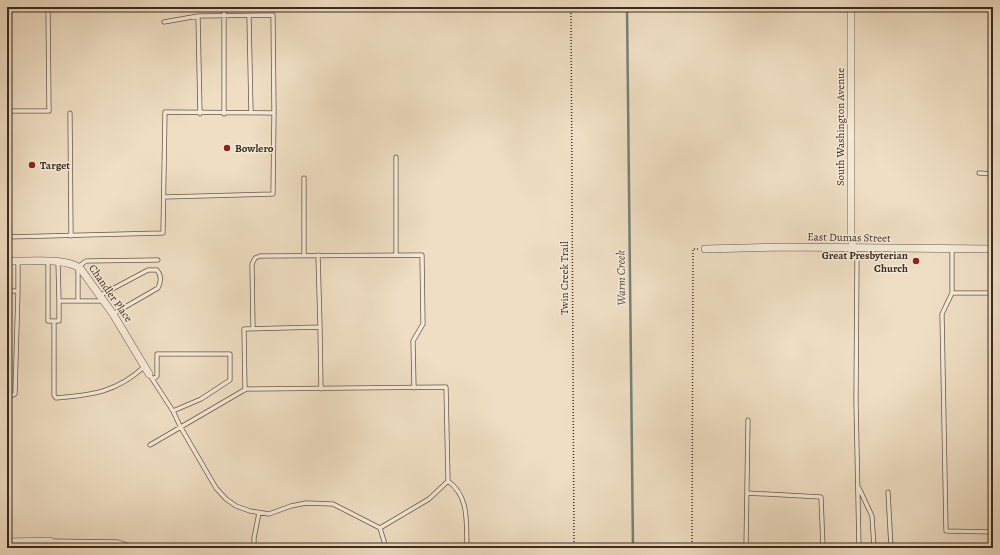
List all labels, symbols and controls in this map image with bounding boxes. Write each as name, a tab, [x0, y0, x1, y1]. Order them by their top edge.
street label: South Washington Avenue	[833, 68, 848, 186]
place label: Bowlero	[235, 141, 274, 156]
marker: Bowlero	[222, 143, 232, 153]
place label: Target	[40, 158, 70, 173]
marker: Target	[27, 160, 37, 170]
street label: East Dumas Street	[807, 229, 891, 246]
street label: Twin Creek Trail	[557, 241, 572, 315]
place label: Great Presbyterian Church	[822, 248, 908, 276]
water label: Warm Creek	[613, 250, 629, 306]
marker: Great Presbyterian Church	[911, 256, 921, 266]
street label: Chandler Place	[85, 261, 136, 325]

